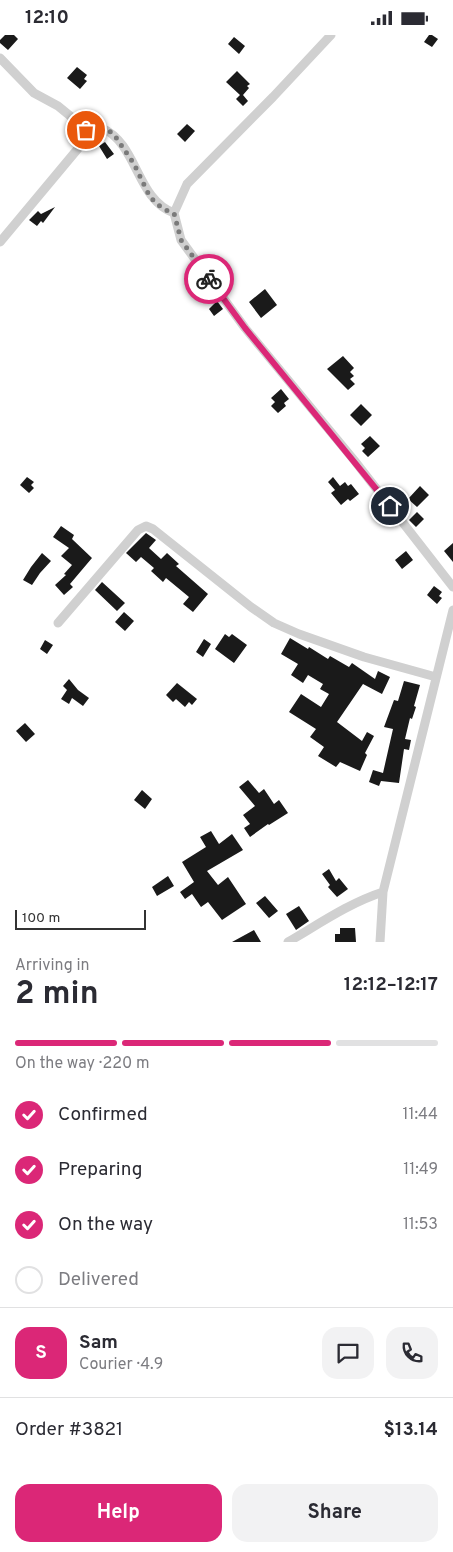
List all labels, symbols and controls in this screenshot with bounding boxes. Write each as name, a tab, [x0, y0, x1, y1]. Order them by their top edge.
text: 12:10	[25, 6, 69, 30]
pin	[65, 109, 107, 151]
icon: bag	[72, 116, 100, 144]
courier	[184, 254, 234, 304]
icon: bike	[195, 265, 223, 293]
pin	[369, 485, 411, 527]
icon: home	[376, 492, 404, 520]
scale bar	[15, 907, 146, 930]
text: 100 m	[22, 910, 60, 927]
text: Arriving in	[15, 956, 90, 976]
text: 12:12–12:17	[344, 973, 438, 997]
text: 2 min	[15, 975, 99, 1015]
text: On the way · 220 m	[15, 1054, 150, 1074]
icon: check	[15, 1101, 43, 1129]
text: Confirmed	[58, 1103, 148, 1127]
text: 11:44	[403, 1105, 438, 1125]
icon: check	[15, 1156, 43, 1184]
text: Preparing	[58, 1158, 142, 1182]
text: 11:49	[403, 1160, 438, 1180]
icon: check	[15, 1211, 43, 1239]
text: On the way	[58, 1213, 153, 1237]
text: 11:53	[403, 1215, 438, 1235]
text: Delivered	[58, 1268, 139, 1292]
button: chat	[322, 1327, 374, 1379]
button: phone	[386, 1327, 438, 1379]
text: Sam	[79, 1331, 118, 1355]
text: S	[35, 1341, 47, 1365]
text: Courier · 4.9	[79, 1355, 163, 1375]
text: Order #3821	[15, 1418, 123, 1442]
text: $13.14	[384, 1418, 438, 1442]
button: Help	[15, 1484, 222, 1542]
button: Share	[232, 1484, 438, 1542]

